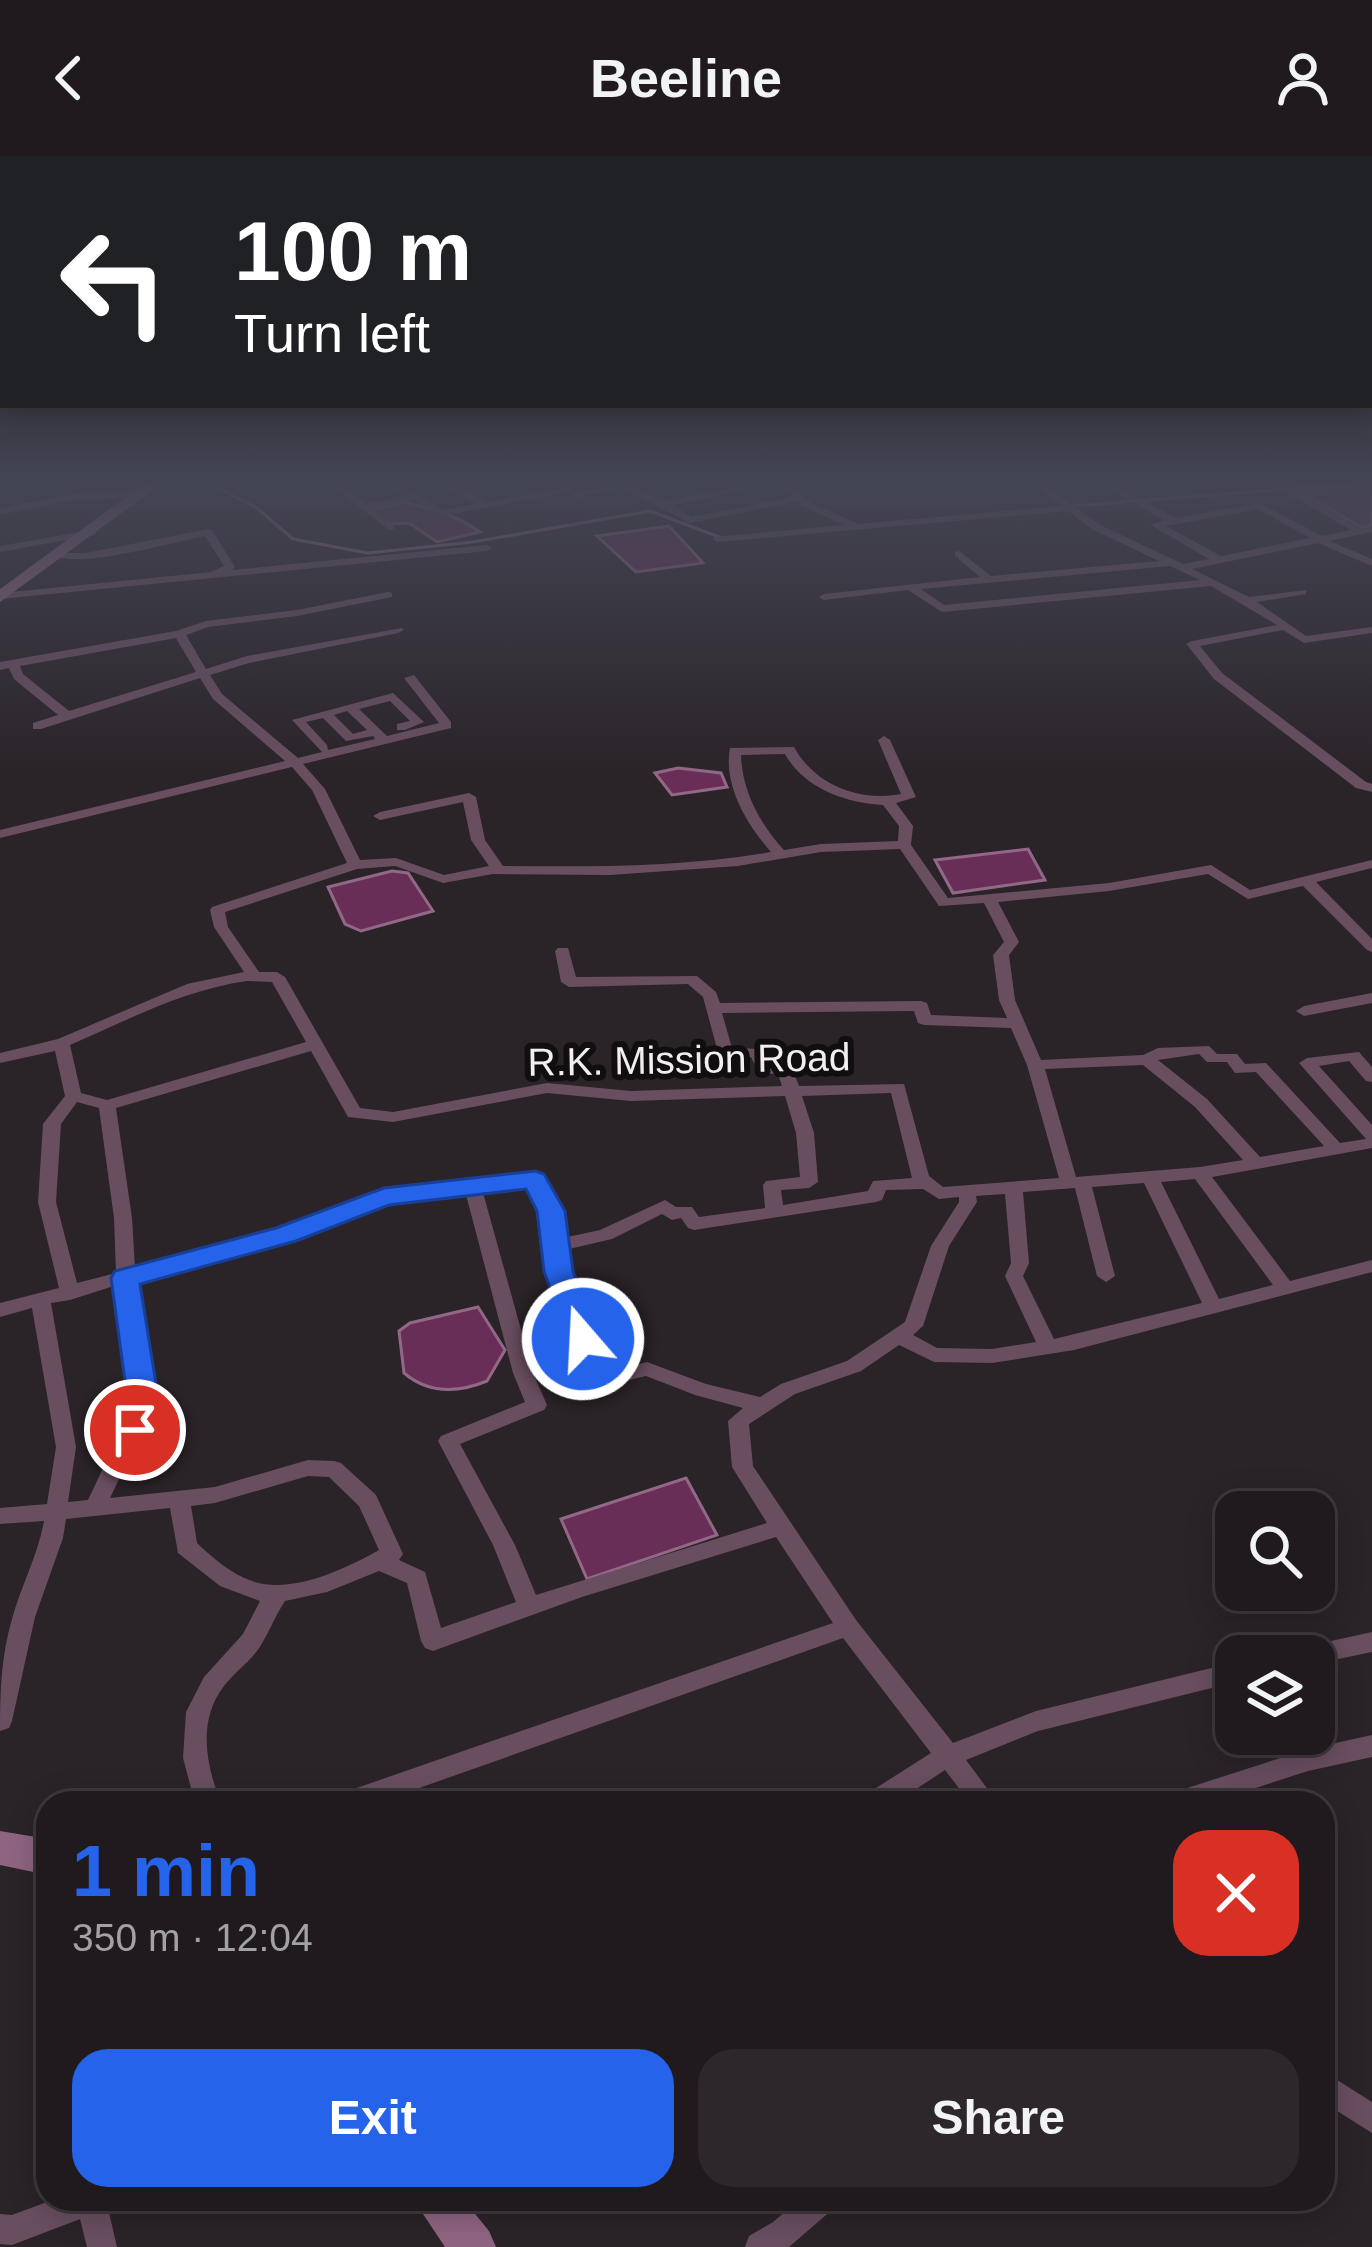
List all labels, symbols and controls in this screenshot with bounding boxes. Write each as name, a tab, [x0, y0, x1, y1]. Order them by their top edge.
icon: back	[36, 45, 102, 111]
icon: person	[1270, 45, 1336, 111]
text: Beeline	[590, 48, 782, 108]
icon: left	[36, 204, 192, 360]
text: 100 m	[234, 204, 472, 298]
text: Turn left	[234, 303, 430, 363]
street label: R.K. Mission Road	[527, 1035, 851, 1084]
position arrow	[520, 1276, 646, 1402]
pin	[84, 1379, 186, 1481]
icon: arrive	[102, 1397, 168, 1463]
map controls	[1215, 1491, 1335, 1755]
button: search	[1215, 1491, 1335, 1611]
button: layers	[1215, 1635, 1335, 1755]
button: close	[1173, 1830, 1299, 1956]
text: 1 min	[72, 1831, 260, 1911]
text: 350 m · 12:04	[72, 1916, 313, 1959]
button: Exit	[72, 2049, 674, 2187]
button: Share	[698, 2049, 1299, 2187]

